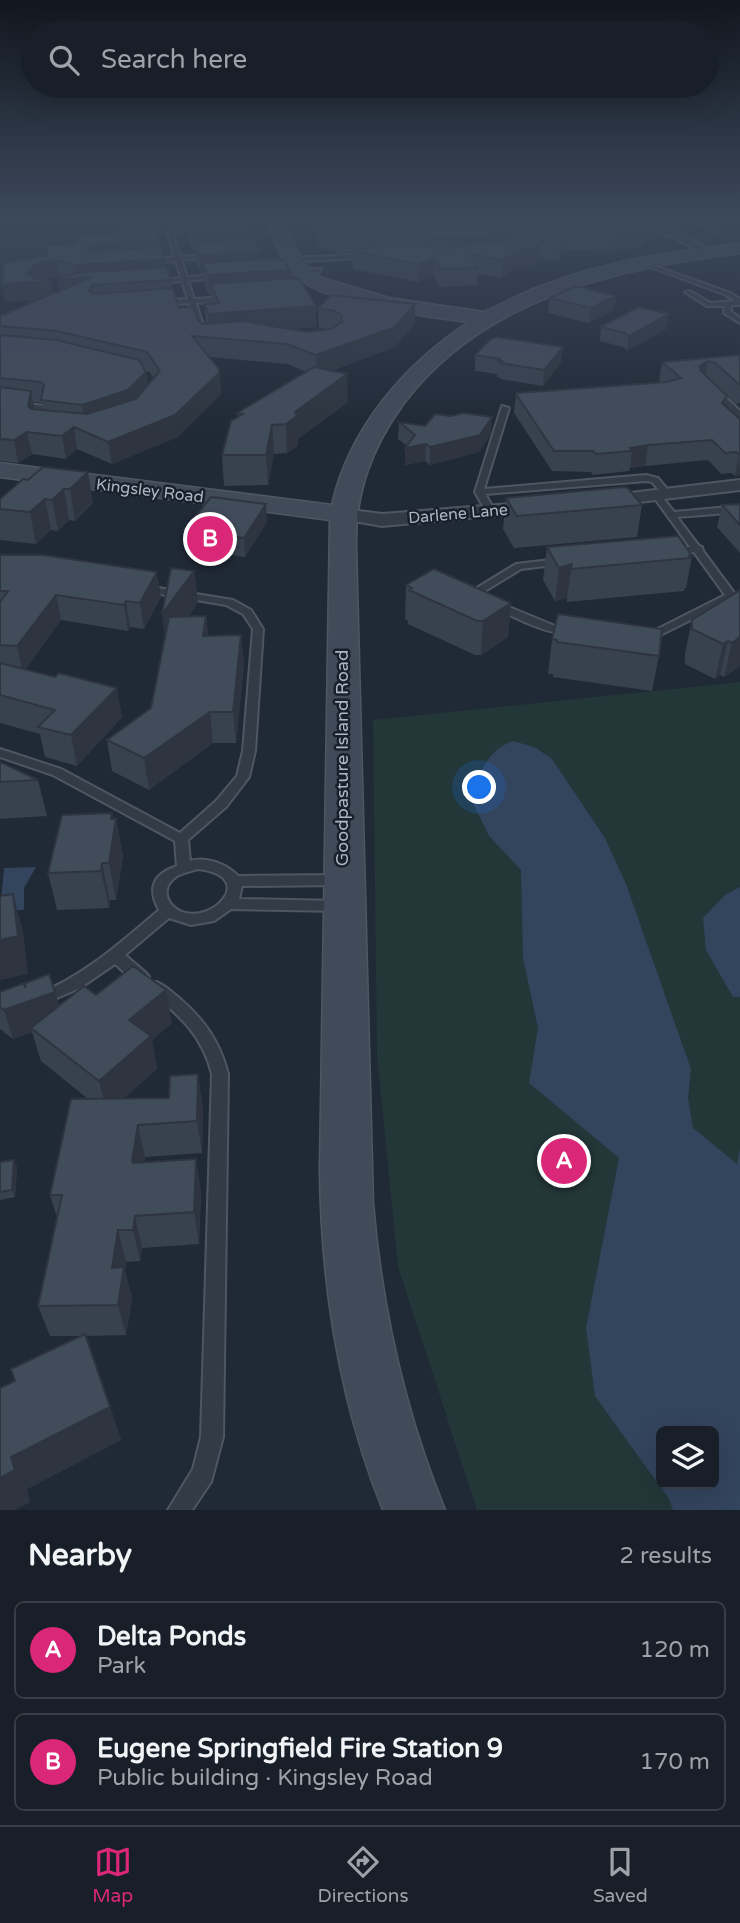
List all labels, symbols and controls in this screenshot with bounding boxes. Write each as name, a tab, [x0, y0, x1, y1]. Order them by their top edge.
search box	[21, 21, 719, 98]
icon: search	[45, 41, 83, 79]
text: Search here	[101, 44, 247, 75]
street label: Kingsley Road	[95, 474, 205, 508]
street label: Darlene Lane	[407, 500, 509, 528]
pin: B	[187, 513, 233, 565]
street label: Goodpasture Island Road	[331, 650, 353, 866]
your location	[462, 770, 496, 804]
pin: A	[541, 1135, 587, 1187]
map controls	[656, 1426, 719, 1489]
button: layers	[656, 1426, 719, 1489]
text: Nearby	[28, 1537, 132, 1574]
text: 2 results	[619, 1542, 712, 1570]
text: Delta Ponds	[97, 1621, 246, 1652]
text: A	[44, 1636, 62, 1664]
text: 120 m	[640, 1636, 710, 1664]
text: Park	[97, 1652, 146, 1680]
text: Eugene Springfield Fire Station 9	[97, 1733, 503, 1764]
text: B	[45, 1748, 61, 1776]
text: 170 m	[640, 1748, 710, 1776]
text: Public building · Kingsley Road	[97, 1764, 433, 1792]
tab: Map	[92, 1843, 133, 1907]
tab: Directions	[318, 1843, 409, 1907]
tab: Saved	[593, 1843, 648, 1907]

